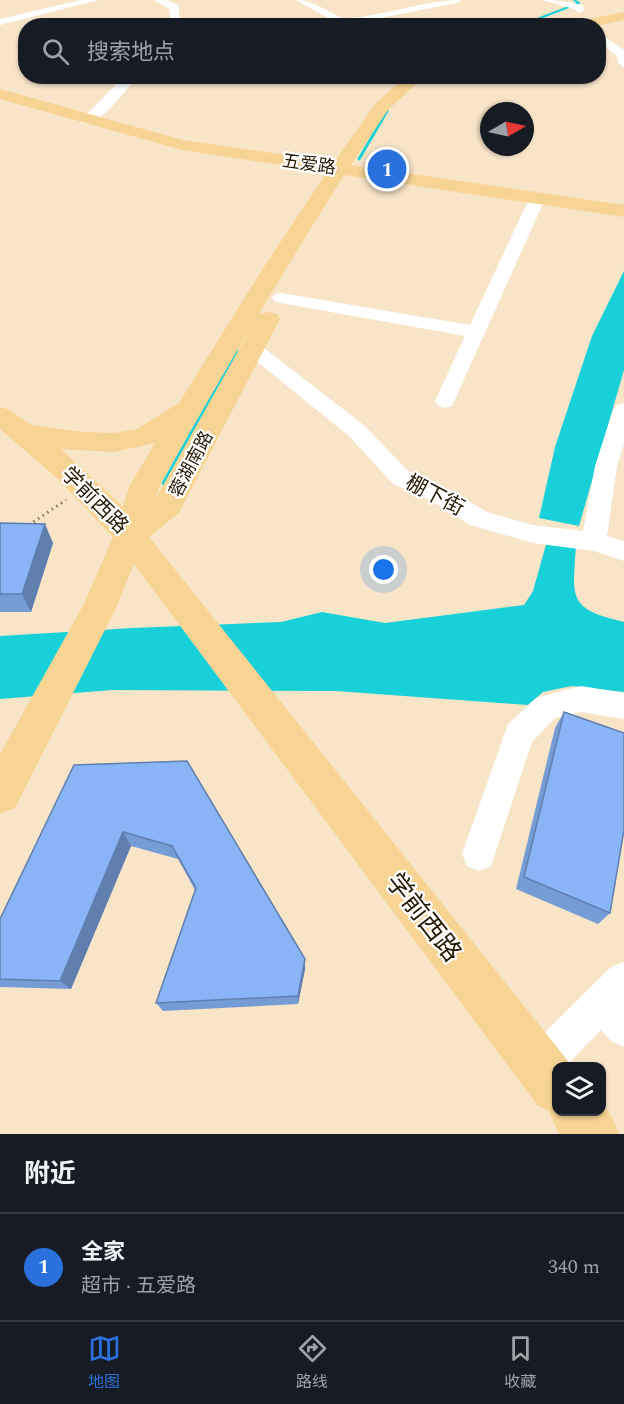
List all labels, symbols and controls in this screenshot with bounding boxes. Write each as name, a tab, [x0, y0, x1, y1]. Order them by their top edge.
search box	[18, 18, 606, 84]
icon: search	[39, 35, 72, 68]
text: 搜索地点	[87, 36, 175, 69]
north arrow	[480, 102, 534, 156]
pin: 1	[368, 146, 406, 192]
street label: 五爱路	[280, 147, 338, 182]
street label: 蓉湖南路	[163, 426, 220, 502]
street label: 学前西路	[53, 460, 135, 542]
street label: 棚下街	[399, 467, 470, 525]
your location	[369, 555, 398, 584]
street label: 学前西路	[375, 864, 471, 971]
map controls	[552, 1062, 606, 1116]
button: layers	[552, 1062, 606, 1116]
text: 附近	[24, 1154, 76, 1194]
text: 全家	[81, 1236, 125, 1269]
text: 1	[38, 1252, 49, 1282]
text: 340 m	[548, 1252, 600, 1282]
text: 超市 · 五爱路	[81, 1271, 196, 1301]
tab: 地图	[88, 1332, 121, 1394]
tab: 路线	[296, 1332, 329, 1394]
tab: 收藏	[504, 1332, 537, 1394]

